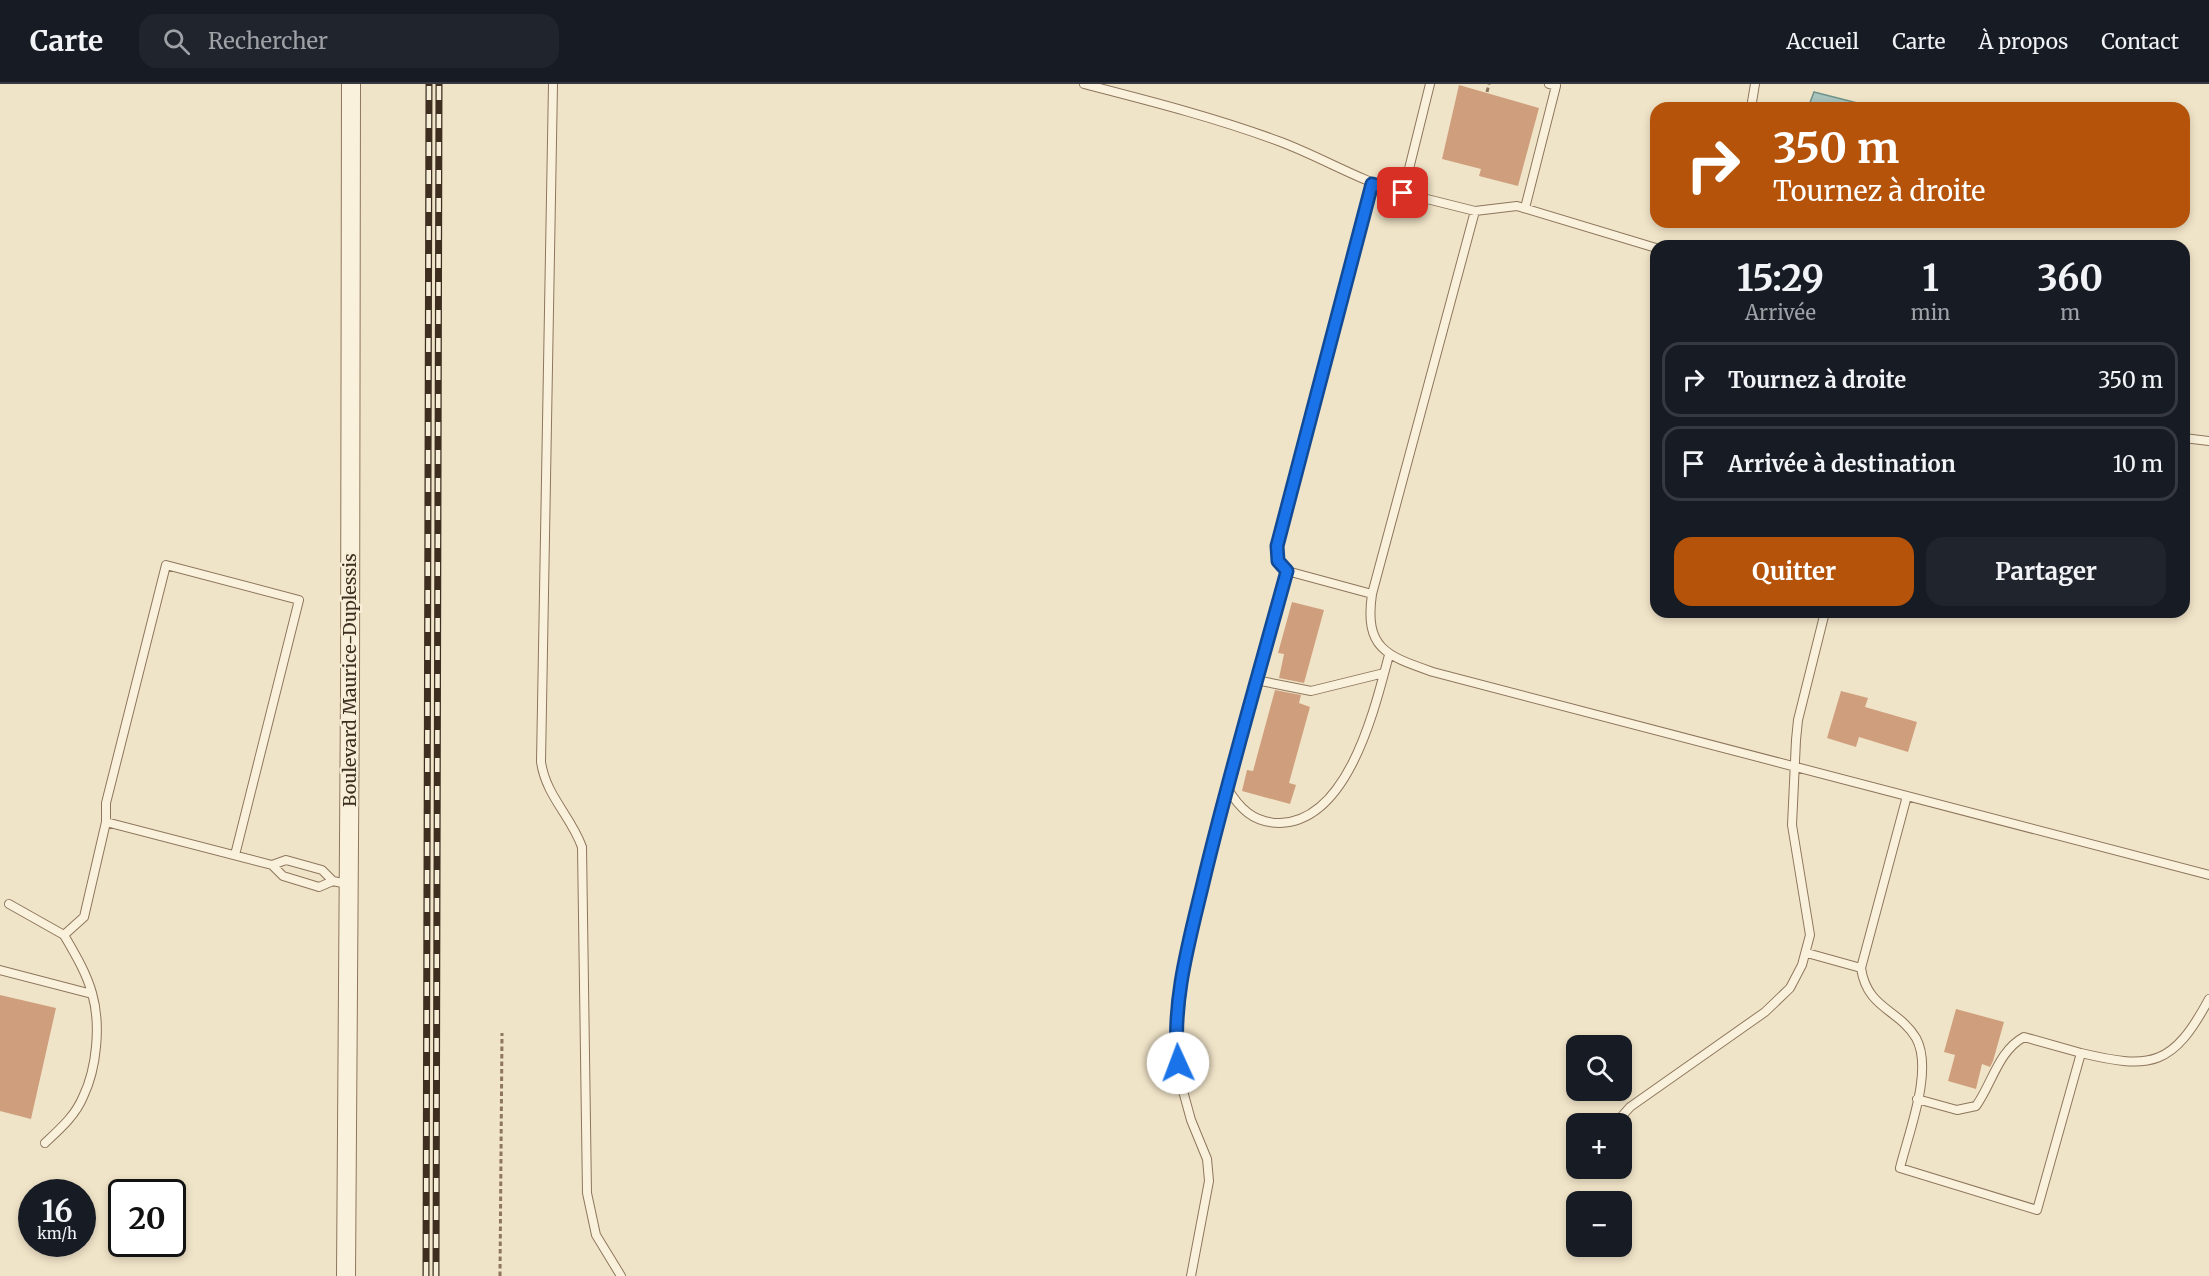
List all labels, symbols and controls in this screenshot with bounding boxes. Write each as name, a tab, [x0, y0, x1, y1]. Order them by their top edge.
search box	[139, 14, 559, 68]
text: Carte	[30, 23, 103, 59]
icon: search	[160, 25, 193, 58]
text: Rechercher	[208, 27, 328, 55]
text: Accueil	[1786, 28, 1859, 55]
text: Carte	[1892, 28, 1946, 55]
text: À propos	[1979, 28, 2068, 55]
text: Contact	[2101, 28, 2179, 55]
text: 350 m	[1773, 122, 1899, 174]
icon: right	[1674, 126, 1752, 204]
pin	[1377, 167, 1428, 218]
text: Tournez à droite	[1773, 174, 1985, 208]
icon: arrive	[1386, 176, 1419, 209]
text: 15:29	[1737, 256, 1824, 301]
text: 1	[1922, 256, 1939, 301]
text: 360	[2037, 256, 2103, 301]
text: Arrivée	[1745, 300, 1816, 325]
text: min	[1911, 300, 1950, 325]
text: m	[2060, 300, 2080, 325]
icon: right	[1677, 363, 1710, 396]
text: Tournez à droite	[1728, 366, 1906, 394]
text: 350 m	[2098, 366, 2163, 394]
icon: arrive	[1677, 447, 1710, 480]
text: Arrivée à destination	[1728, 450, 1956, 478]
text: 10 m	[2113, 450, 2163, 478]
button: Quitter	[1674, 537, 1914, 606]
button: Partager	[1926, 537, 2166, 606]
street label: Boulevard Maurice-Duplessis	[338, 553, 361, 807]
position arrow	[1146, 1031, 1210, 1095]
map controls	[1566, 1035, 1632, 1257]
button: search	[1566, 1035, 1632, 1101]
button: +	[1566, 1113, 1632, 1179]
speed limit sign: 20	[108, 1179, 186, 1257]
button: −	[1566, 1191, 1632, 1257]
text: 16	[41, 1192, 73, 1230]
text: km/h	[37, 1224, 77, 1243]

